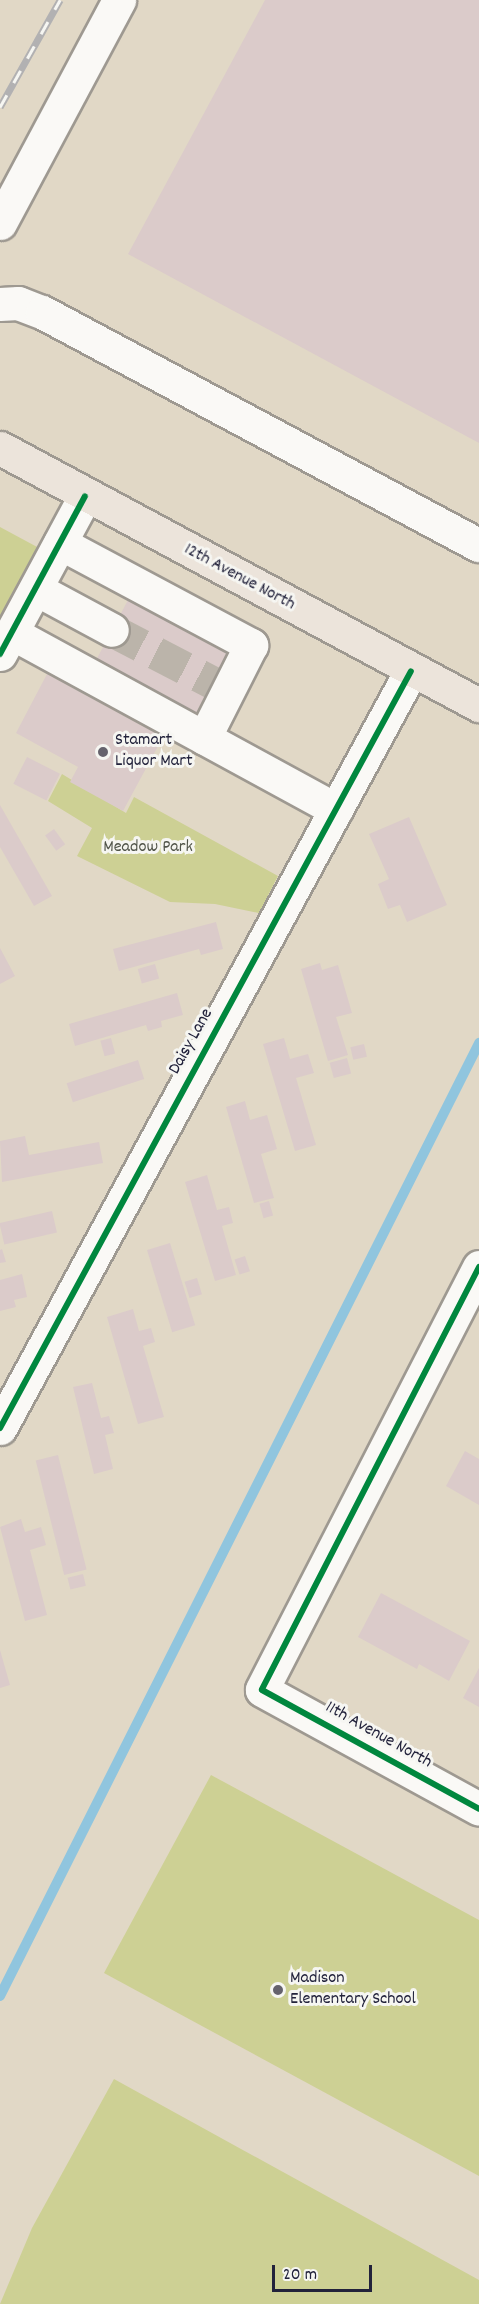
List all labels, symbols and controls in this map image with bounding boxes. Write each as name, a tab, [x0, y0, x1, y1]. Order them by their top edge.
street label: 12th Avenue North	[180, 540, 298, 616]
place label: Stamart Liquor Mart	[115, 731, 193, 774]
marker: Stamart Liquor Mart	[96, 745, 110, 759]
park label: Meadow Park	[103, 837, 193, 859]
street label: Daisy Lane	[165, 1005, 219, 1079]
street label: 11th Avenue North	[321, 1698, 435, 1774]
place label: Madison Elementary School	[290, 1969, 416, 2012]
marker: Madison Elementary School	[271, 1983, 285, 1997]
scale bar	[275, 2253, 376, 2291]
text: 20 m	[283, 2263, 317, 2288]

